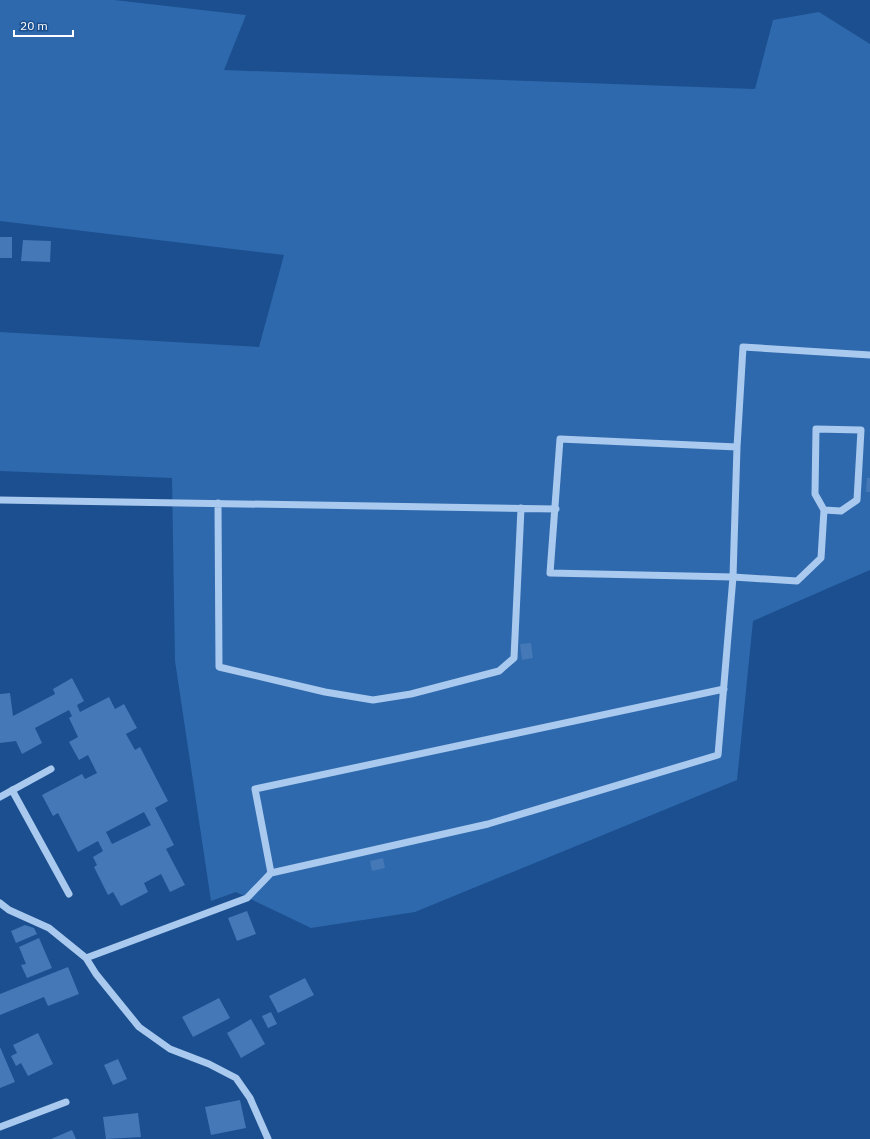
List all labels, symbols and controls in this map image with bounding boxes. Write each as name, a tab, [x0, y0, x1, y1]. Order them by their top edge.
scale bar	[14, 12, 73, 38]
text: 20 m	[20, 18, 48, 33]

